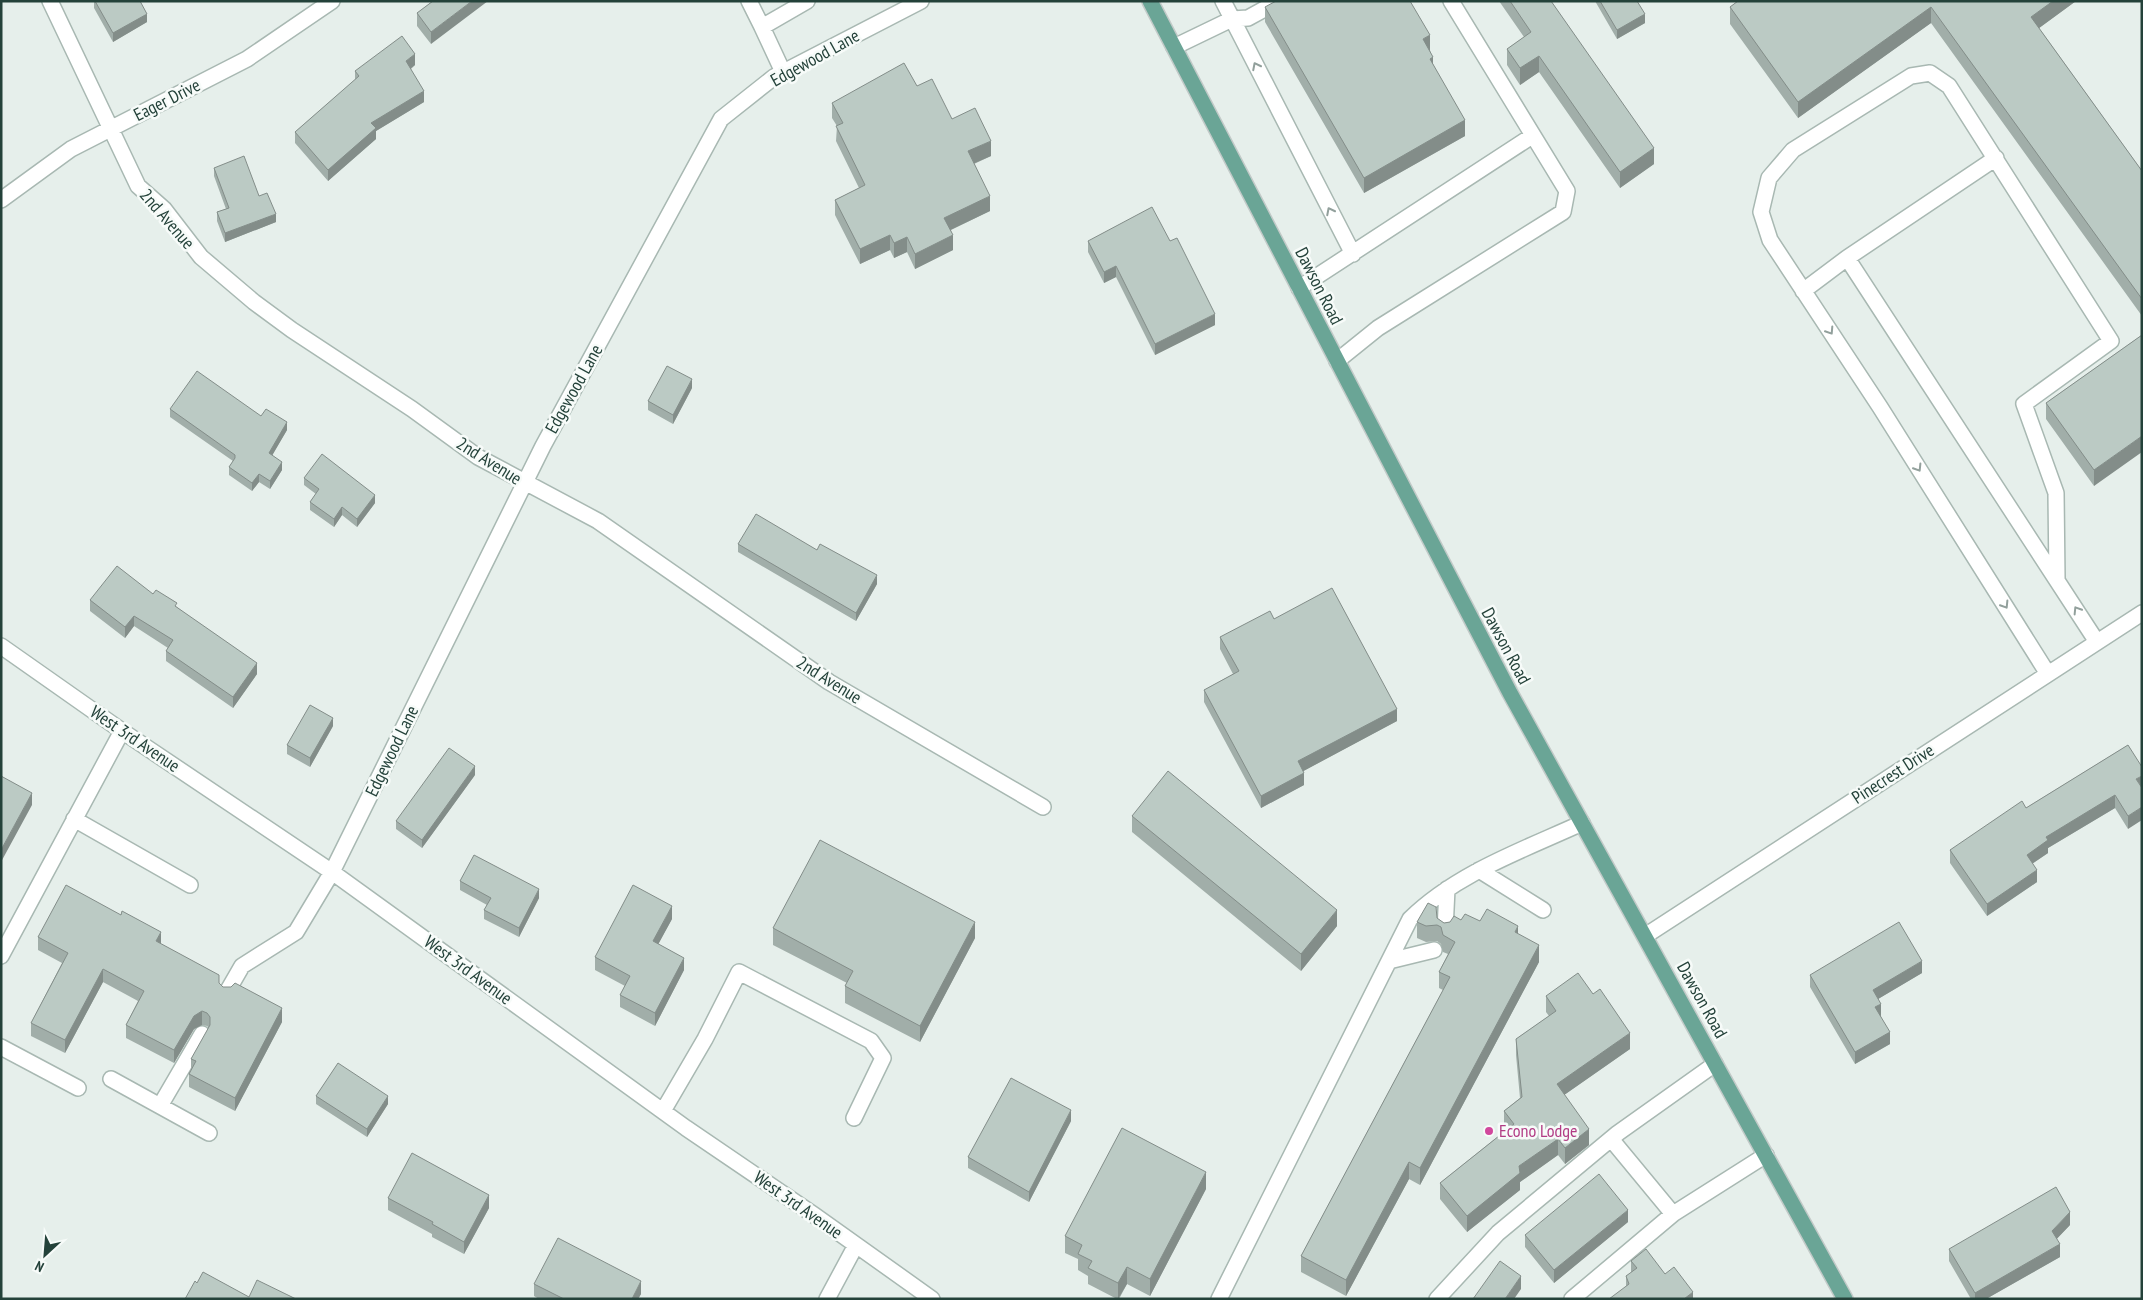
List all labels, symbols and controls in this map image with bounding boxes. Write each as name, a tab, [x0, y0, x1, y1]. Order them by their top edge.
street label: Edgewood Lane	[766, 24, 863, 91]
one-way arrow	[1252, 62, 1262, 71]
street label: Eager Drive	[130, 73, 204, 126]
street label: 2nd Avenue	[135, 184, 200, 254]
one-way arrow	[1326, 207, 1336, 216]
street label: Dawson Road	[1290, 243, 1349, 328]
one-way arrow	[1824, 326, 1833, 335]
street label: Edgewood Lane	[540, 340, 607, 437]
street label: 2nd Avenue	[452, 432, 526, 490]
one-way arrow	[1912, 462, 1922, 471]
one-way arrow	[1999, 600, 2008, 609]
street label: Dawson Road	[1477, 603, 1536, 688]
one-way arrow	[2074, 607, 2084, 616]
street label: 2nd Avenue	[792, 651, 866, 709]
street label: West 3rd Avenue	[86, 700, 185, 777]
street label: Edgewood Lane	[360, 702, 423, 800]
street label: Pinecrest Drive	[1847, 738, 1938, 809]
street label: West 3rd Avenue	[420, 930, 517, 1009]
street label: Dawson Road	[1672, 958, 1733, 1042]
place label: Econo Lodge	[1499, 1119, 1578, 1142]
marker: Econo Lodge	[1483, 1125, 1495, 1137]
street label: West 3rd Avenue	[749, 1166, 847, 1244]
north arrow	[20, 1230, 70, 1280]
text: N	[32, 1257, 47, 1276]

